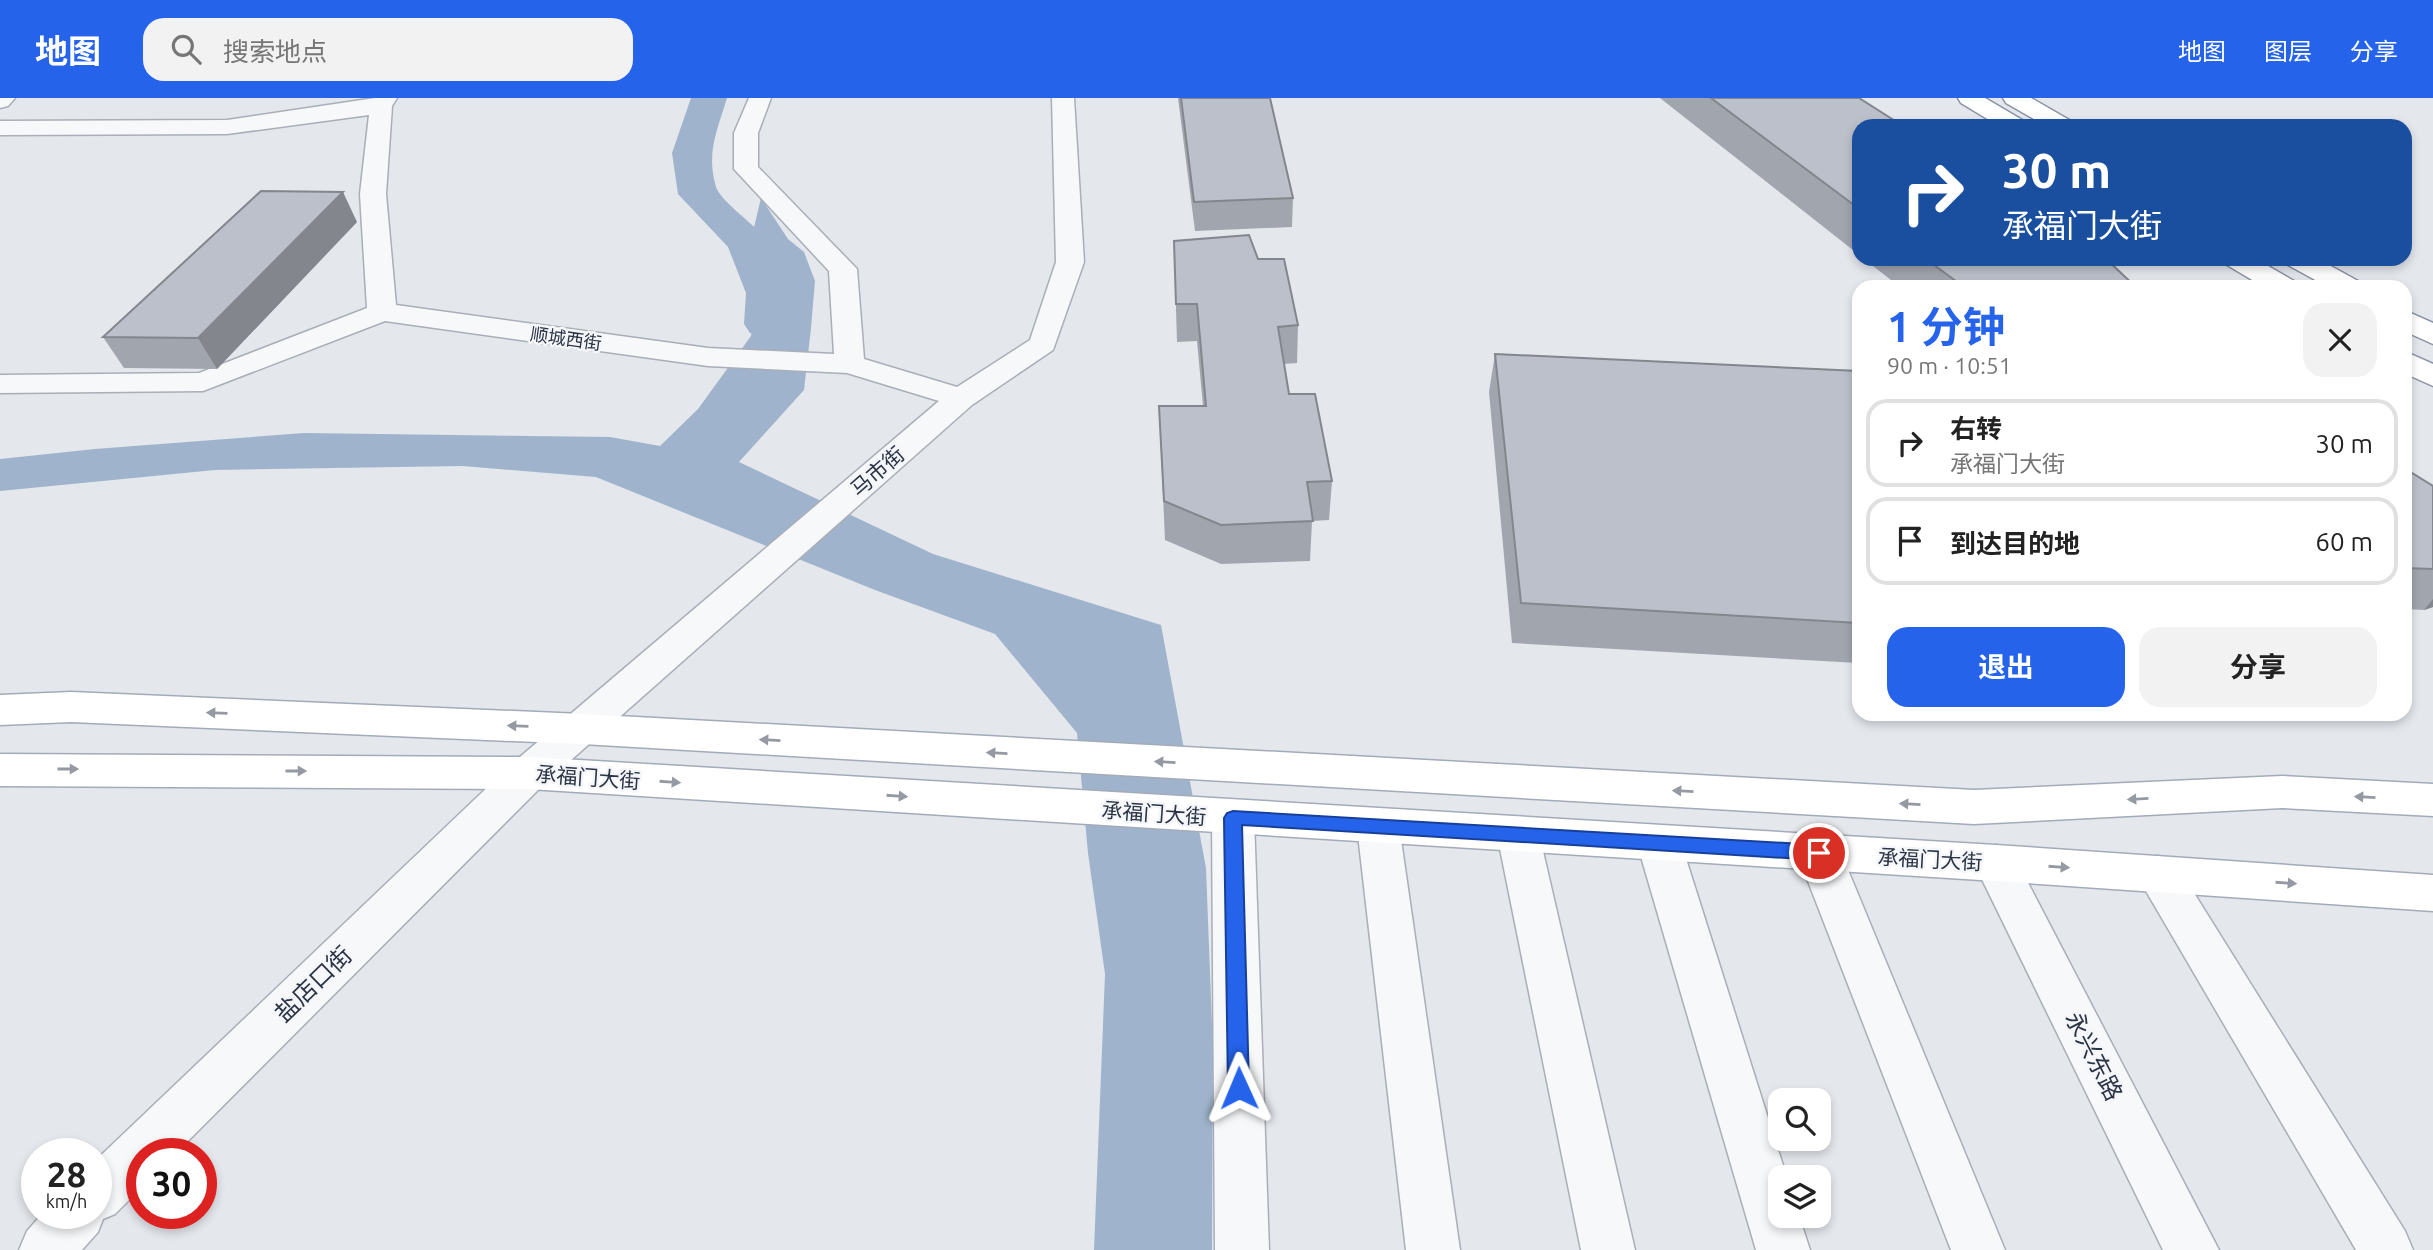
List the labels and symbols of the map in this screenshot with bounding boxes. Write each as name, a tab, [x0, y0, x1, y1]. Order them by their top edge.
street label: 顺城西街	[529, 323, 603, 353]
street label: 马市街	[845, 441, 909, 501]
one-way arrow	[206, 708, 228, 719]
one-way arrow	[507, 721, 529, 732]
one-way arrow	[758, 734, 780, 745]
one-way arrow	[985, 747, 1007, 758]
one-way arrow	[1154, 757, 1176, 768]
street label: 承福门大街	[535, 761, 641, 793]
one-way arrow	[57, 763, 79, 775]
one-way arrow	[285, 765, 307, 777]
one-way arrow	[659, 777, 681, 788]
one-way arrow	[1672, 785, 1694, 796]
one-way arrow	[886, 791, 908, 802]
one-way arrow	[2354, 791, 2376, 802]
one-way arrow	[2126, 794, 2148, 805]
street label: 承福门大街	[1101, 797, 1207, 829]
one-way arrow	[1899, 798, 1921, 809]
pin	[1789, 823, 1849, 883]
street label: 承福门大街	[1877, 844, 1983, 874]
one-way arrow	[2048, 862, 2070, 873]
one-way arrow	[2275, 878, 2297, 889]
street label: 盐店口街	[269, 941, 357, 1027]
street label: 永兴东路	[2060, 1007, 2128, 1105]
position arrow	[1202, 1051, 1276, 1125]
speed limit sign: 30	[126, 1138, 217, 1229]

